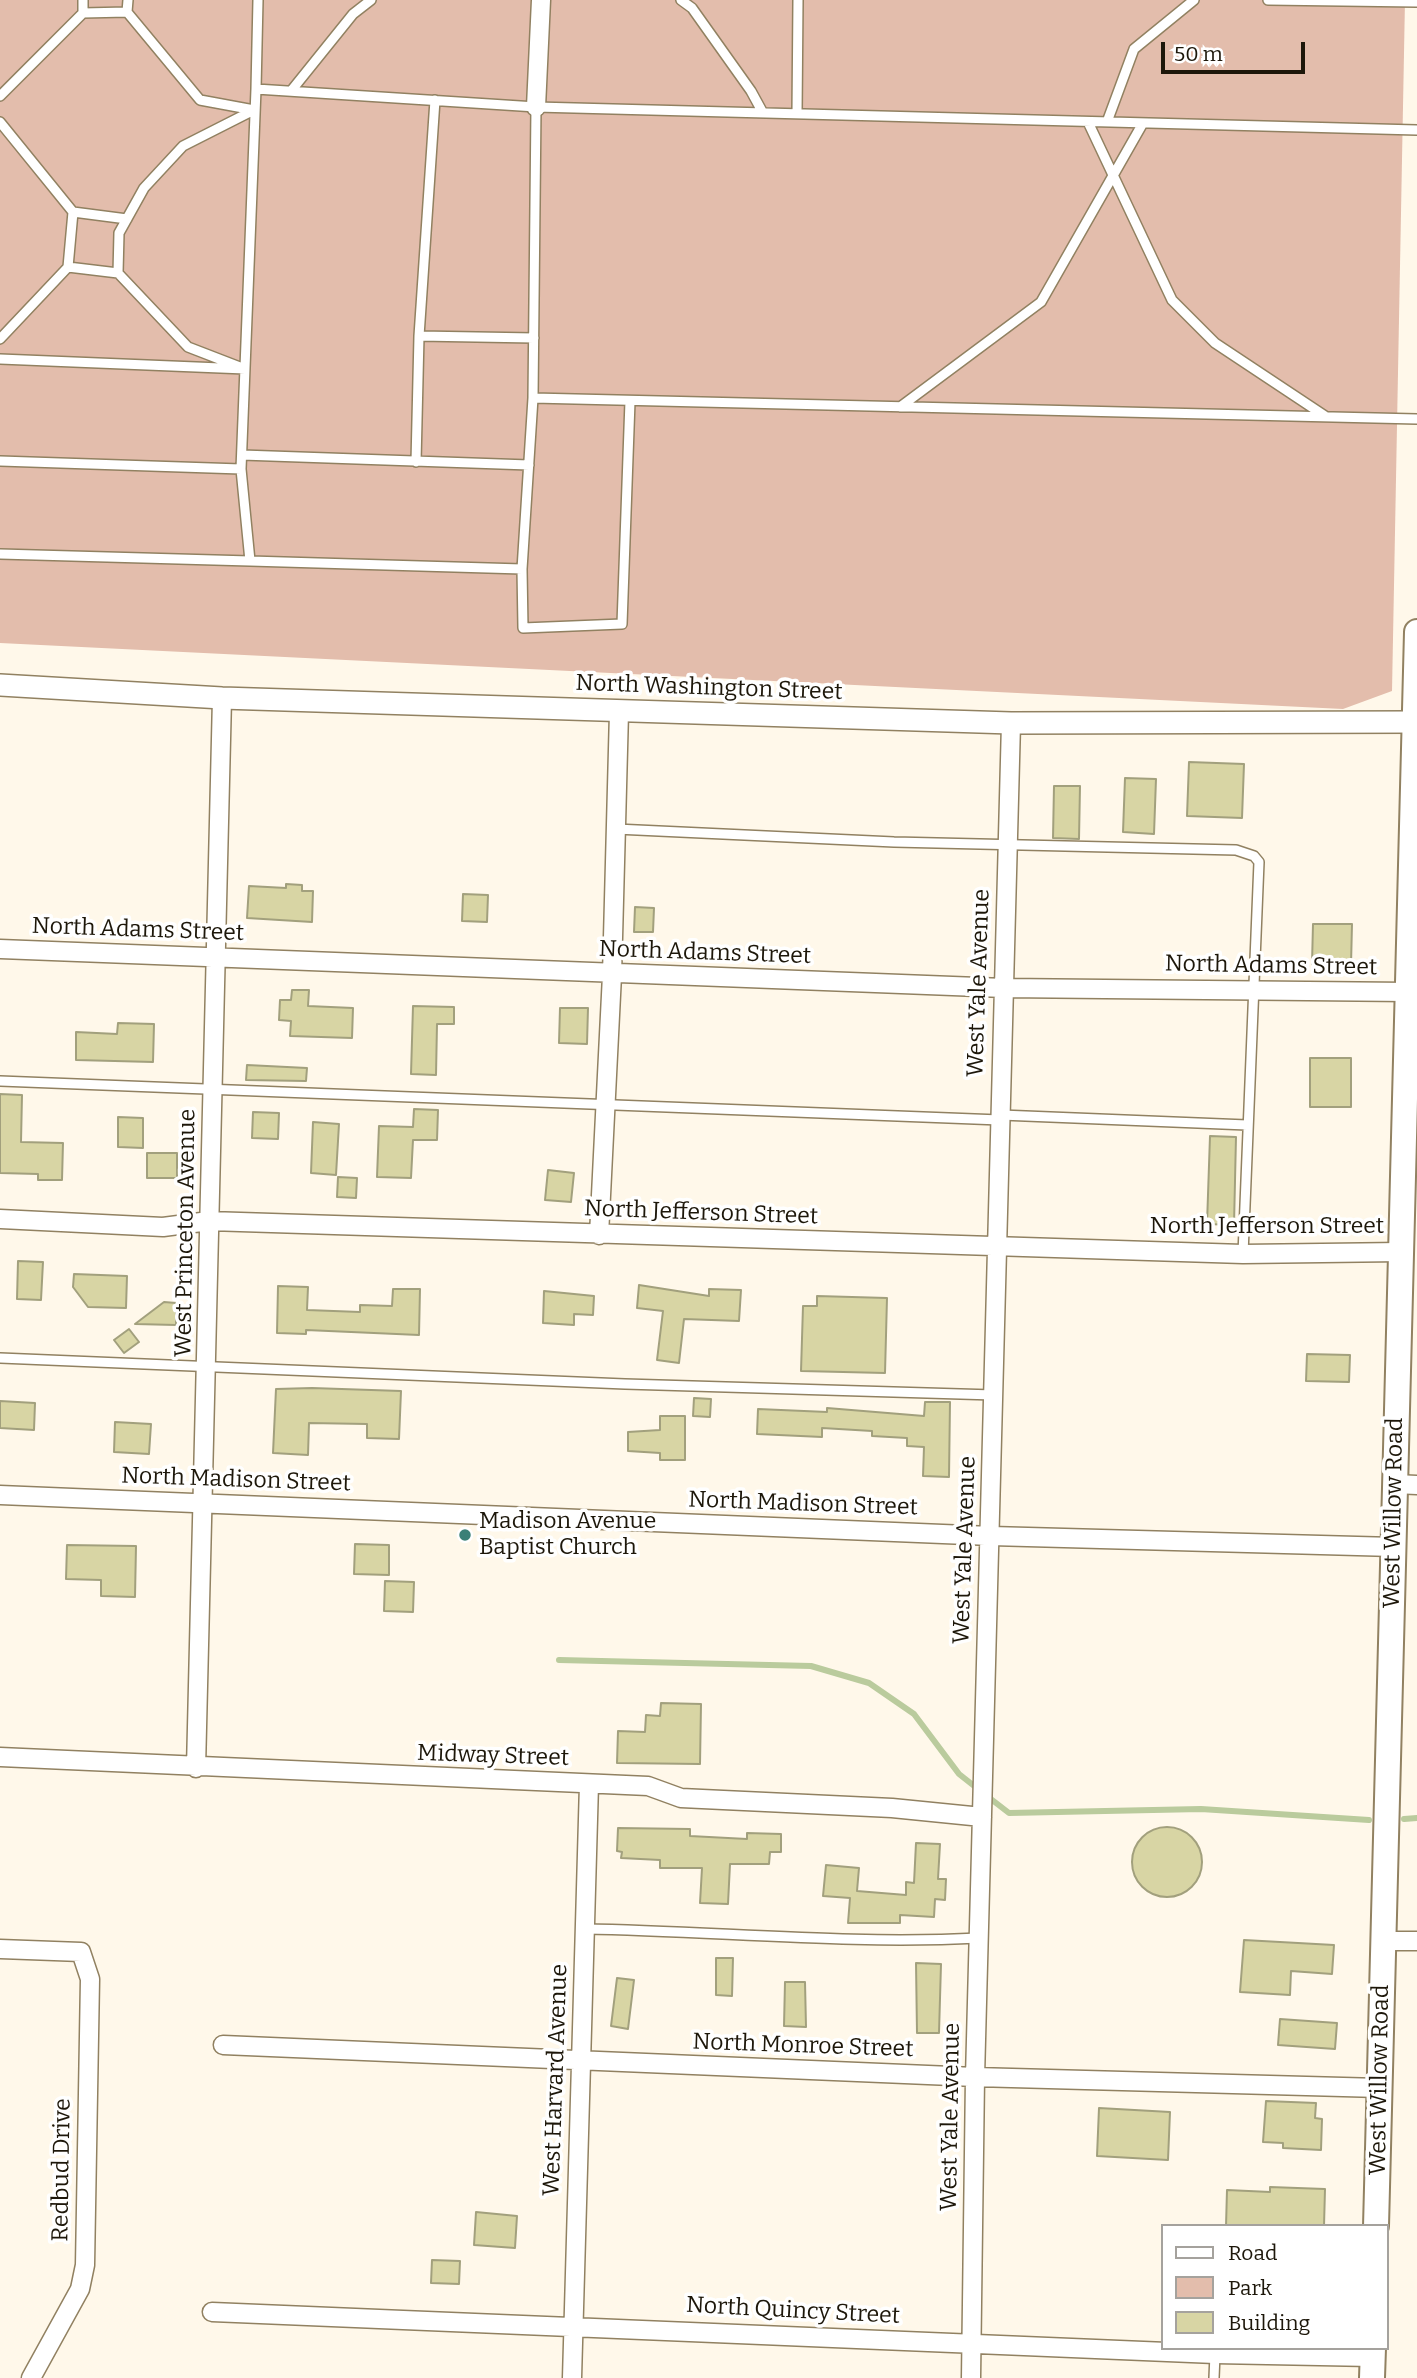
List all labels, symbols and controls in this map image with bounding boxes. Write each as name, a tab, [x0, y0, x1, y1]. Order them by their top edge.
scale bar	[1165, 28, 1308, 72]
text: 50 m	[1174, 41, 1223, 67]
street label: North Washington Street	[575, 670, 843, 706]
street label: West Yale Avenue	[962, 888, 996, 1078]
street label: North Adams Street	[31, 913, 245, 947]
street label: North Adams Street	[598, 936, 812, 970]
street label: North Adams Street	[1165, 950, 1377, 982]
street label: West Princeton Avenue	[170, 1109, 202, 1357]
street label: North Jefferson Street	[583, 1195, 819, 1231]
street label: North Jefferson Street	[1150, 1213, 1384, 1241]
street label: West Willow Road	[1379, 1417, 1409, 1609]
street label: West Yale Avenue	[948, 1455, 982, 1645]
street label: North Madison Street	[121, 1462, 351, 1498]
street label: North Madison Street	[688, 1486, 918, 1522]
place label: Madison Avenue Baptist Church	[479, 1508, 656, 1562]
marker: Madison Avenue Baptist Church	[457, 1527, 473, 1543]
street label: Midway Street	[417, 1740, 569, 1772]
street label: West Harvard Avenue	[538, 1964, 574, 2196]
street label: West Willow Road	[1365, 1984, 1395, 2176]
street label: West Yale Avenue	[936, 2023, 966, 2211]
street label: North Monroe Street	[692, 2028, 914, 2064]
street label: Redbud Drive	[47, 2098, 77, 2242]
legend	[1162, 2224, 1389, 2350]
text: Road	[1228, 2240, 1277, 2266]
text: Park	[1228, 2275, 1272, 2301]
street label: North Quincy Street	[685, 2292, 901, 2330]
text: Building	[1228, 2310, 1310, 2336]

